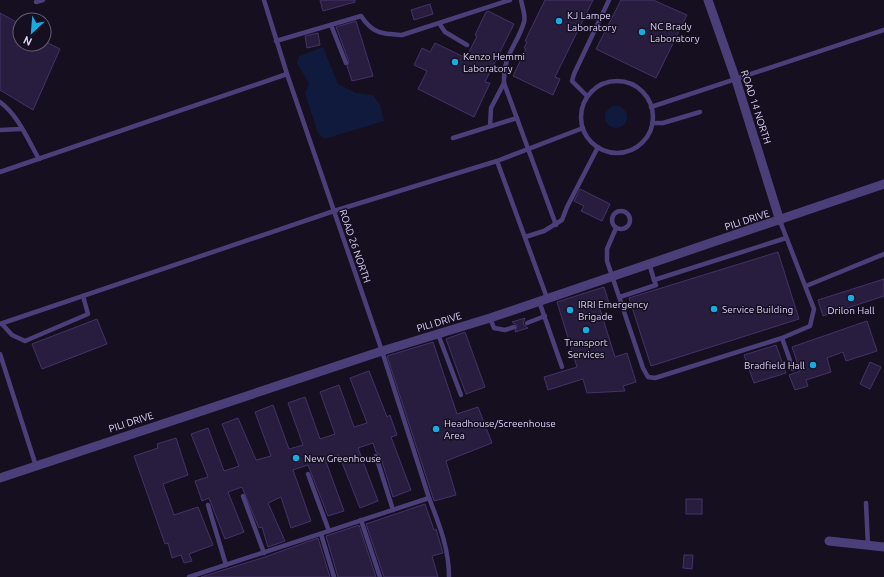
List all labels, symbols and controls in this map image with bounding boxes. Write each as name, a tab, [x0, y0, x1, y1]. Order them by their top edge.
place label: KJ Lampe Laboratory	[567, 10, 617, 33]
north arrow	[12, 12, 52, 52]
marker: KJ Lampe Laboratory	[554, 16, 564, 26]
place label: NC Brady Laboratory	[650, 21, 700, 44]
marker: NC Brady Laboratory	[637, 27, 647, 37]
text: N	[21, 34, 34, 48]
place label: Kenzo Hemmi Laboratory	[463, 51, 525, 74]
marker: Kenzo Hemmi Laboratory	[450, 57, 460, 67]
street label: ROAD 14 NORTH	[739, 69, 773, 145]
street label: PILI DRIVE	[723, 207, 771, 232]
street label: ROAD 26 NORTH	[337, 208, 373, 284]
marker: Drilon Hall	[846, 293, 856, 303]
place label: IRRI Emergency Brigade	[578, 299, 648, 322]
marker: Service Building	[709, 304, 719, 314]
place label: Service Building	[722, 304, 793, 315]
marker: IRRI Emergency Brigade	[565, 305, 575, 315]
place label: Drilon Hall	[827, 305, 875, 316]
street label: PILI DRIVE	[415, 310, 463, 334]
marker: Transport Services	[581, 325, 591, 335]
place label: Transport Services	[564, 337, 608, 360]
place label: Bradfield Hall	[744, 360, 805, 371]
marker: Bradfield Hall	[808, 360, 818, 370]
street label: PILI DRIVE	[107, 409, 155, 434]
place label: Headhouse/Screenhouse Area	[444, 418, 556, 441]
marker: Headhouse/Screenhouse Area	[431, 424, 441, 434]
marker: New Greenhouse	[291, 453, 301, 463]
place label: New Greenhouse	[304, 453, 381, 464]

